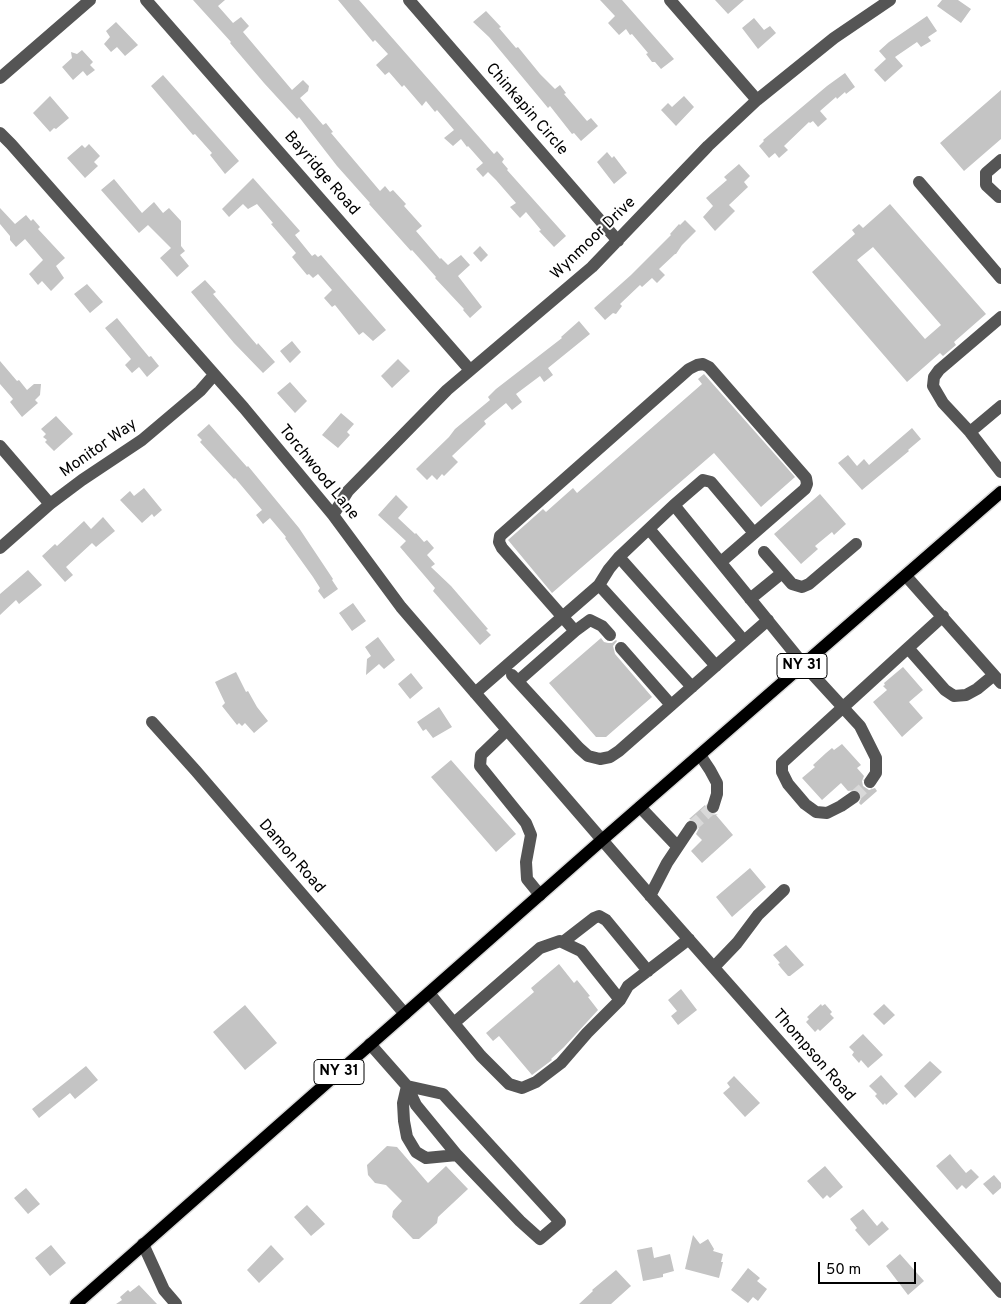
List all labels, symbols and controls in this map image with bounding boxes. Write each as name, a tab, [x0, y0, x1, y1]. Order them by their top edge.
street label: Chinkapin Circle	[481, 60, 571, 160]
street label: Bayridge Road	[279, 128, 363, 220]
street label: Wynmoor Drive	[547, 194, 641, 284]
street label: Monitor Way	[57, 415, 141, 483]
street label: Torchwood Lane	[274, 421, 362, 525]
road number: NY 31	[777, 654, 827, 678]
street label: Damon Road	[254, 816, 328, 898]
street label: Thompson Road	[768, 1006, 858, 1106]
road number: NY 31	[314, 1060, 364, 1084]
scale bar	[821, 1252, 918, 1284]
text: 50 m	[826, 1261, 861, 1280]

